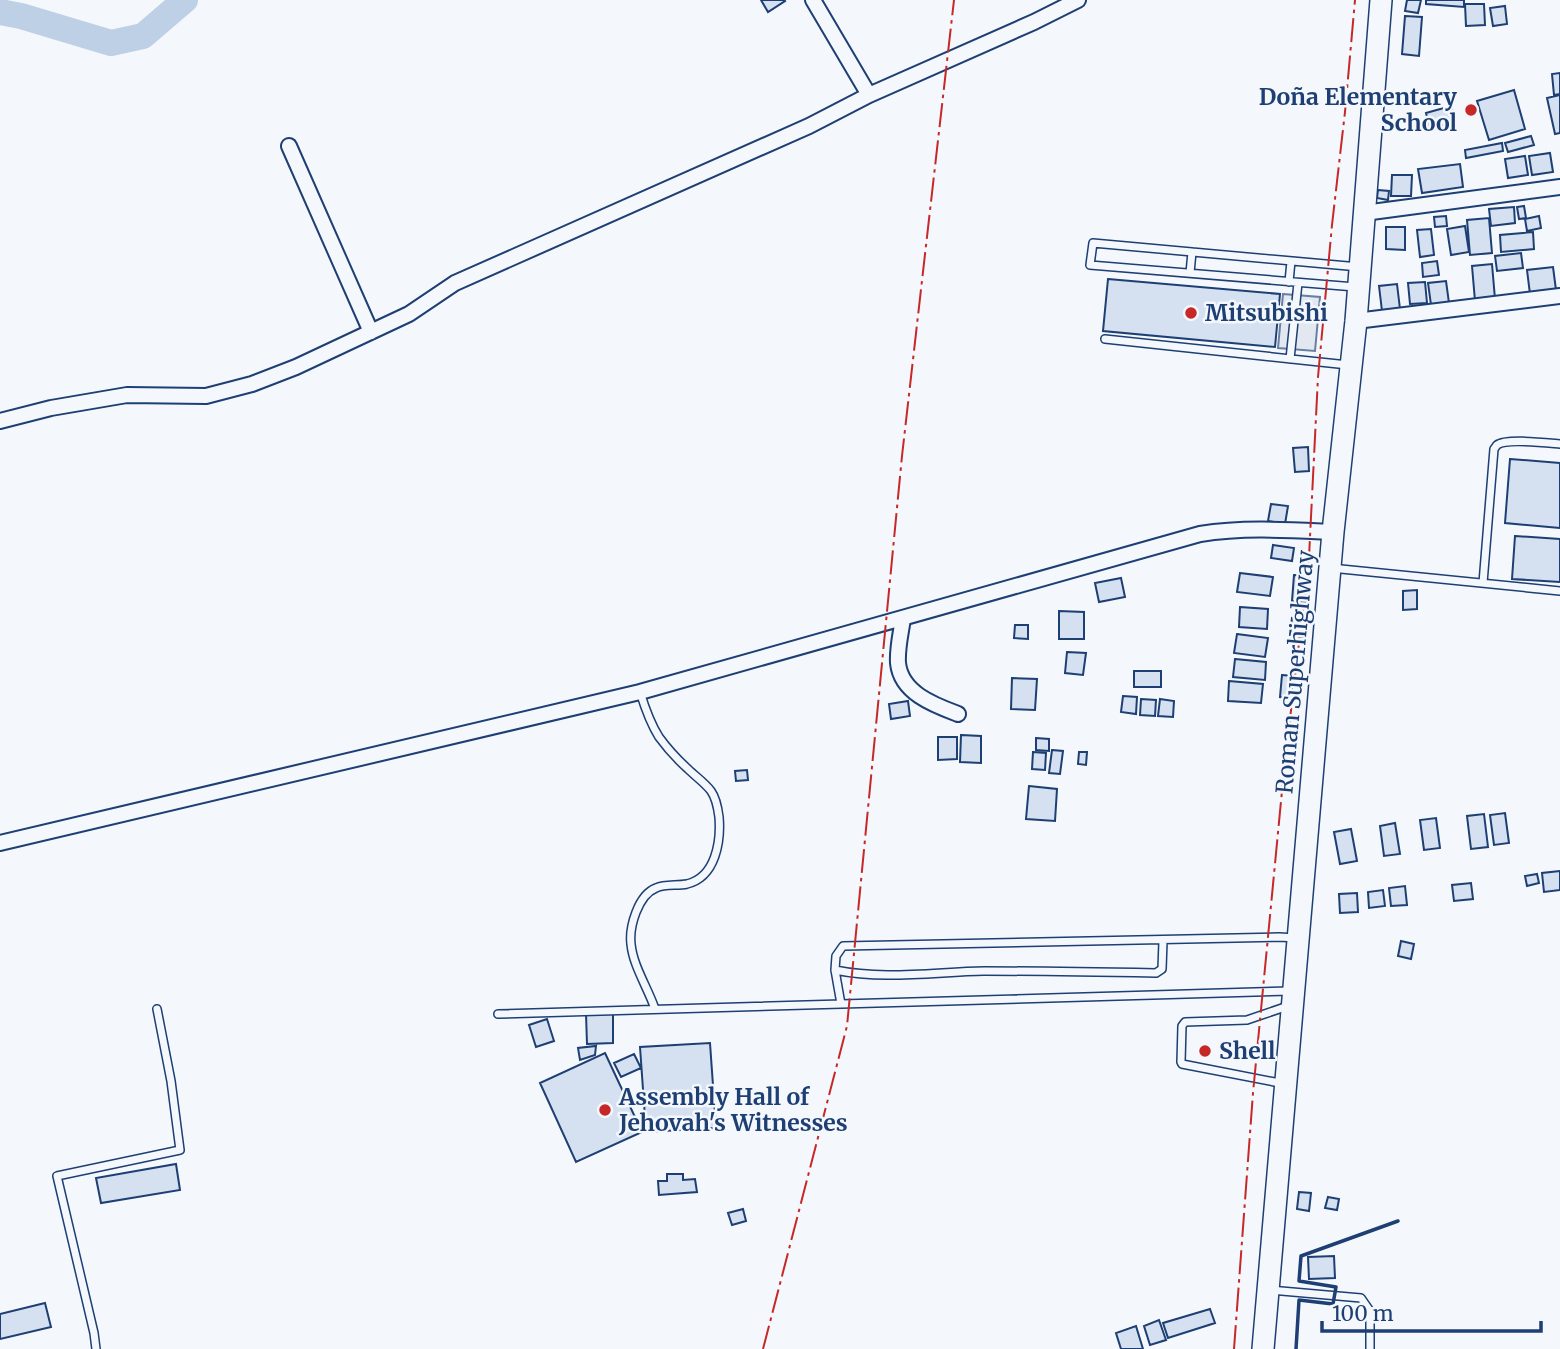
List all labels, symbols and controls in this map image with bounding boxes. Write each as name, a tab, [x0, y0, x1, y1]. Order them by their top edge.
place label: Doña Elementary School	[1259, 82, 1458, 137]
marker: Doña Elementary School	[1463, 102, 1479, 118]
place label: Mitsubishi	[1205, 298, 1328, 327]
marker: Mitsubishi	[1183, 305, 1199, 321]
street label: Roman Superhighway	[1269, 548, 1320, 795]
place label: Shell	[1219, 1036, 1276, 1065]
marker: Shell	[1197, 1043, 1213, 1059]
place label: Assembly Hall of Jehovah's Witnesses	[618, 1082, 848, 1137]
marker: Assembly Hall of Jehovah's Witnesses	[597, 1102, 613, 1118]
scale bar	[1322, 1290, 1541, 1334]
text: 100 m	[1332, 1300, 1394, 1327]

